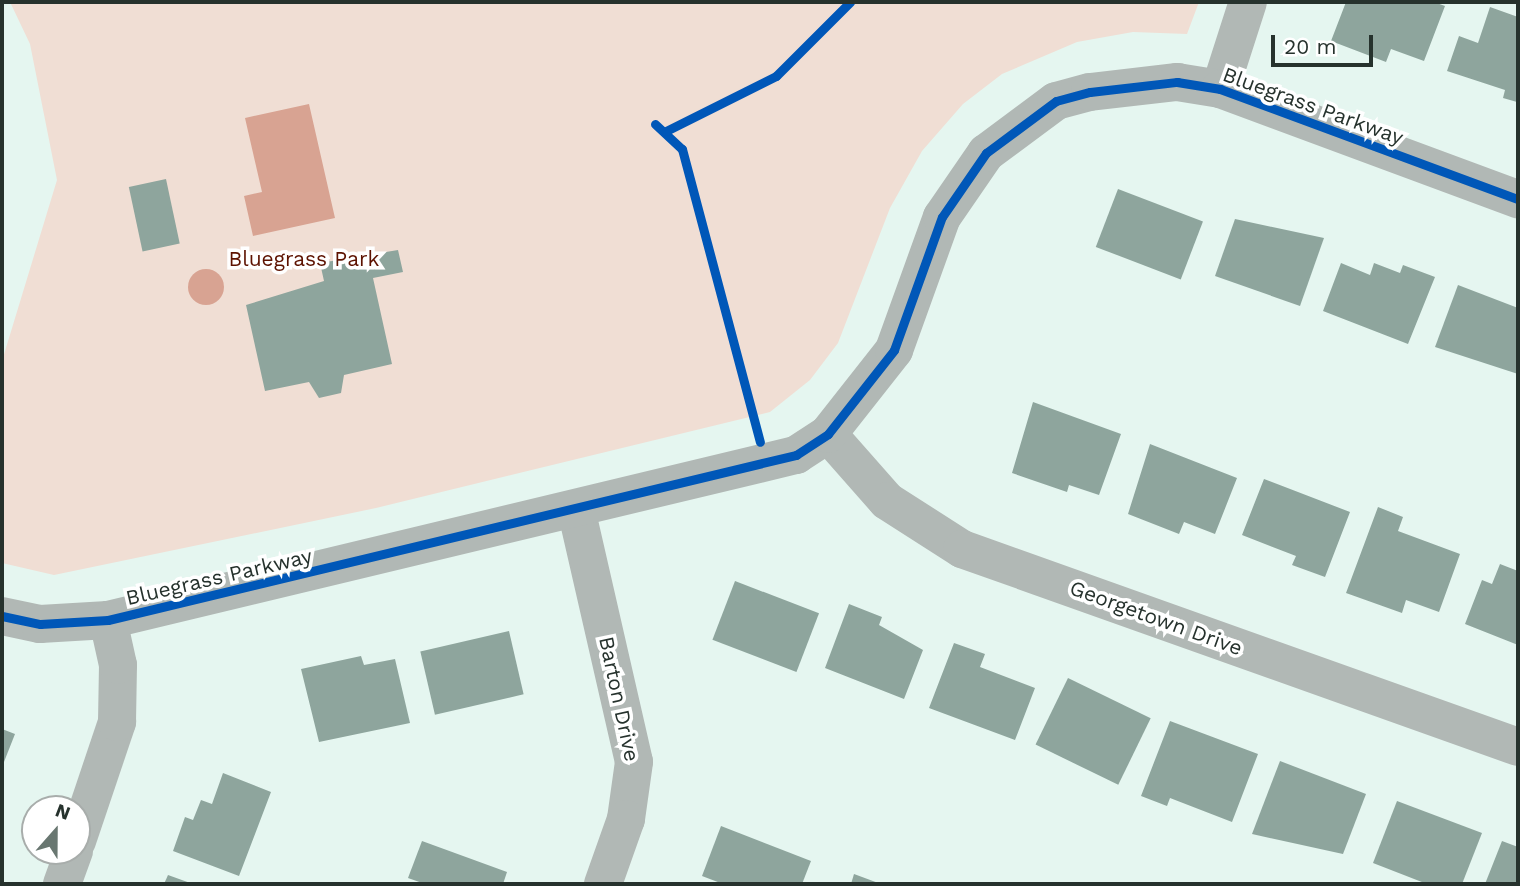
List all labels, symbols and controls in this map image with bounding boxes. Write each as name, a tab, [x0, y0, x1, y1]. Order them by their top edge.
scale bar	[1275, 21, 1376, 65]
text: 20 m	[1284, 34, 1336, 59]
street label: Bluegrass Parkway	[1219, 62, 1407, 150]
park label: Bluegrass Park	[228, 246, 380, 272]
street label: Bluegrass Parkway	[123, 543, 315, 611]
street label: Georgetown Drive	[1066, 575, 1246, 661]
street label: Barton Drive	[593, 634, 645, 764]
north arrow	[21, 795, 91, 865]
text: N	[52, 799, 74, 825]

